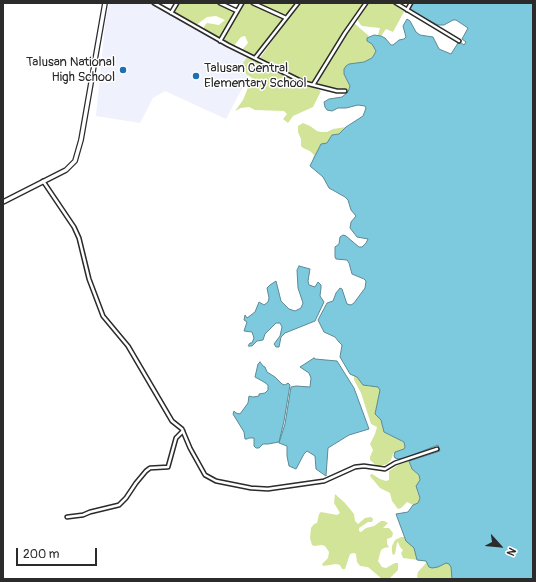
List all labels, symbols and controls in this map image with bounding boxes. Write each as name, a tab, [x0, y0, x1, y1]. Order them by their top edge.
place label: Talusan National High School	[26, 55, 115, 86]
place label: Talusan Central Elementary School	[204, 61, 307, 92]
marker: Talusan National High School	[118, 65, 128, 75]
marker: Talusan Central Elementary School	[191, 71, 201, 81]
north arrow	[480, 526, 520, 566]
scale bar	[18, 540, 99, 566]
text: N	[504, 545, 519, 558]
text: 200 m	[23, 547, 59, 562]

